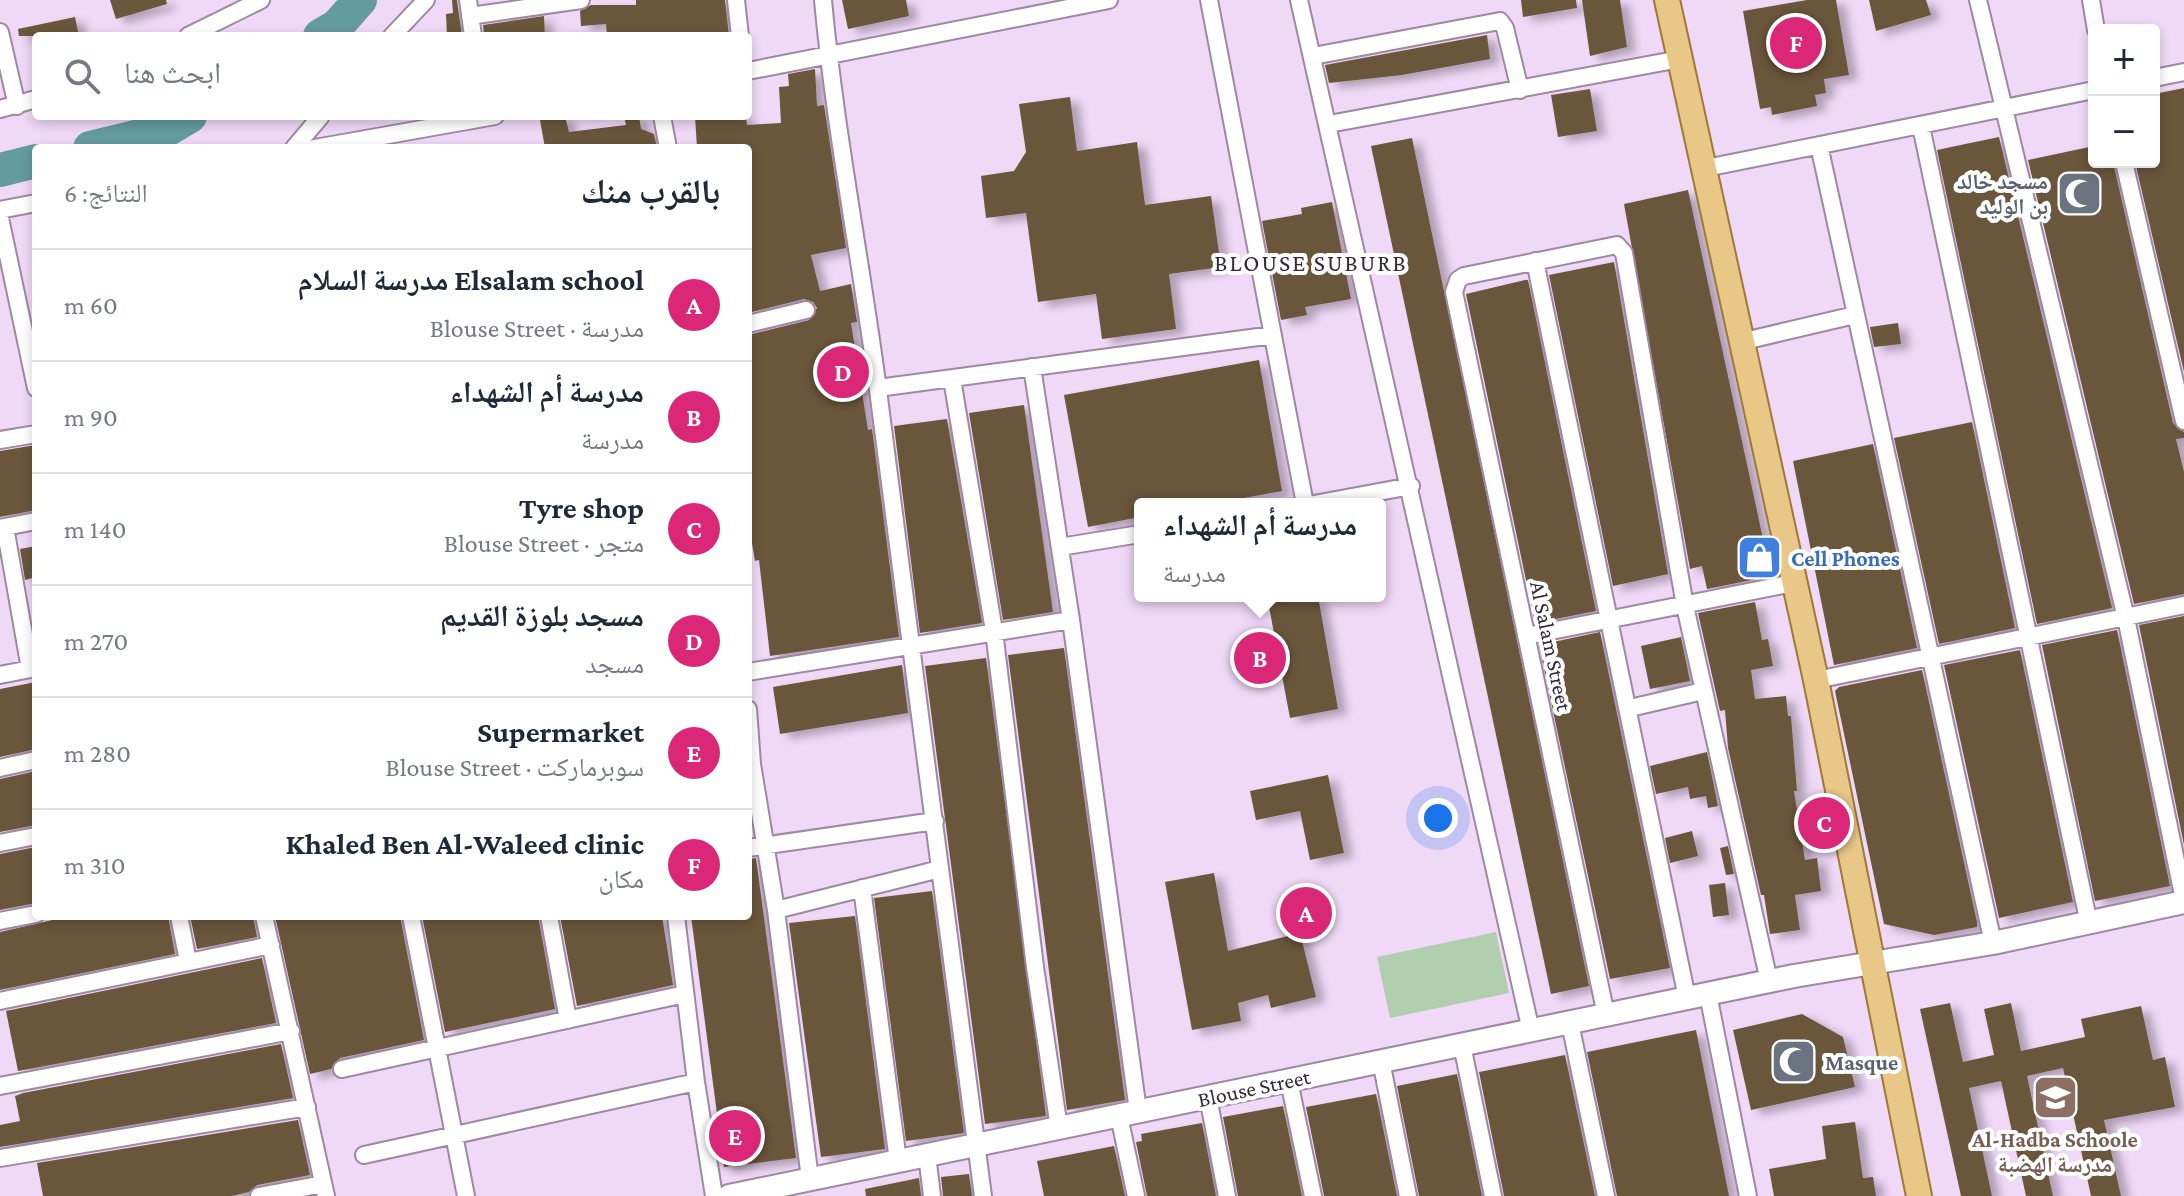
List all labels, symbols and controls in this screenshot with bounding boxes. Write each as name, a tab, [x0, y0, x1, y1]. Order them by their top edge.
pin: F	[1770, 13, 1822, 73]
map controls	[2088, 24, 2160, 168]
button: +	[2088, 24, 2160, 96]
search box	[32, 32, 752, 120]
icon: search	[60, 54, 104, 98]
text: ابحث هنا	[124, 56, 221, 89]
button: −	[2088, 96, 2160, 168]
place label: مسجد خالد بن الوليد	[1957, 169, 2048, 220]
mosque icon: مسجد خالد بن الوليد	[2055, 170, 2103, 218]
text: بالقرب منك	[581, 173, 720, 210]
text: النتائج: 6	[64, 179, 148, 208]
district label: BLOUSE SUBURB	[1214, 249, 1408, 276]
text: Elsalam school مدرسة السلام	[298, 263, 644, 296]
text: 60 m	[64, 291, 118, 320]
text: A	[686, 291, 702, 320]
text: مدرسة · Blouse Street	[430, 314, 644, 343]
pin: D	[817, 342, 869, 402]
text: مدرسة أم الشهداء	[449, 375, 644, 408]
text: 90 m	[64, 403, 118, 432]
text: B	[686, 403, 702, 432]
text: مدرسة	[581, 426, 644, 455]
text: Tyre shop	[519, 491, 644, 524]
popup	[1134, 498, 1386, 602]
text: مدرسة أم الشهداء	[1163, 508, 1357, 541]
text: 140 m	[64, 515, 126, 544]
text: C	[686, 515, 702, 544]
text: متجر · Blouse Street	[444, 529, 644, 558]
shop icon: Cell Phones	[1736, 534, 1784, 582]
place label: Cell Phones	[1791, 546, 1900, 571]
text: مدرسة	[1163, 559, 1226, 588]
street label: Al Salam Street	[1525, 579, 1577, 714]
text: مسجد بلوزة القديم	[440, 599, 644, 632]
text: 270 m	[64, 627, 128, 656]
text: D	[685, 627, 703, 656]
pin: B	[1234, 628, 1286, 688]
text: مسجد	[585, 650, 644, 679]
text: Supermarket	[477, 715, 644, 748]
text: 280 m	[64, 739, 131, 768]
text: E	[687, 739, 701, 768]
text: سوبرماركت · Blouse Street	[385, 753, 644, 782]
pin: C	[1798, 793, 1850, 853]
your location	[1418, 798, 1458, 838]
text: Khaled Ben Al-Waleed clinic	[286, 827, 644, 860]
text: 310 m	[64, 851, 125, 880]
text: F	[687, 851, 701, 880]
text: مكان	[598, 865, 644, 894]
pin: A	[1280, 883, 1332, 943]
mosque icon: Masque	[1770, 1038, 1818, 1086]
place label: Masque	[1825, 1050, 1898, 1075]
street label: Blouse Street	[1195, 1064, 1313, 1112]
school or university icon: Al-Hadba Schoole مدرسة الهضبة	[2031, 1074, 2079, 1122]
pin: E	[709, 1106, 761, 1166]
place label: Al-Hadba Schoole مدرسة الهضبة	[1971, 1127, 2138, 1177]

